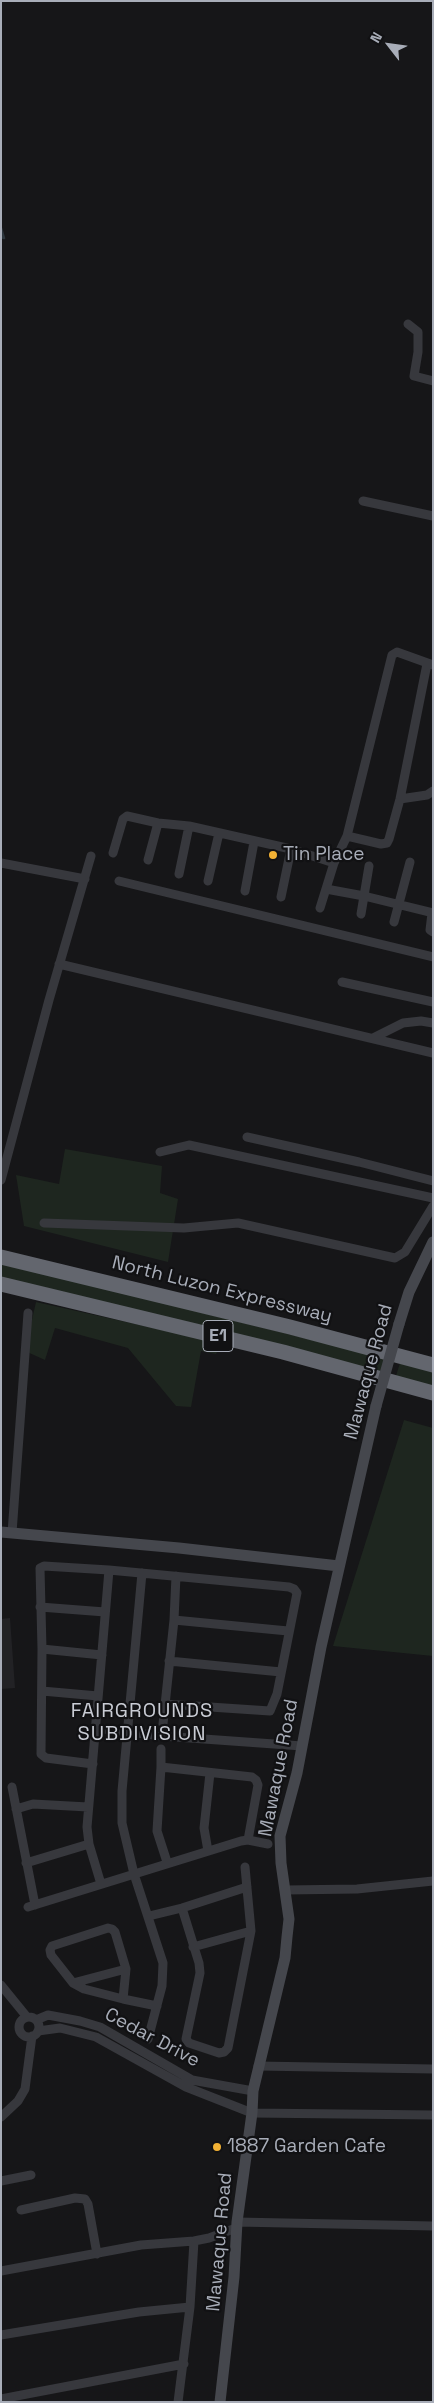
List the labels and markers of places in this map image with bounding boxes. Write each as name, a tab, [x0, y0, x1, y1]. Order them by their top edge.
place label: Tin Place	[283, 844, 365, 866]
marker: Tin Place	[267, 849, 279, 861]
place label: 1887 Garden Cafe	[227, 2136, 386, 2158]
marker: 1887 Garden Cafe	[211, 2141, 223, 2153]

